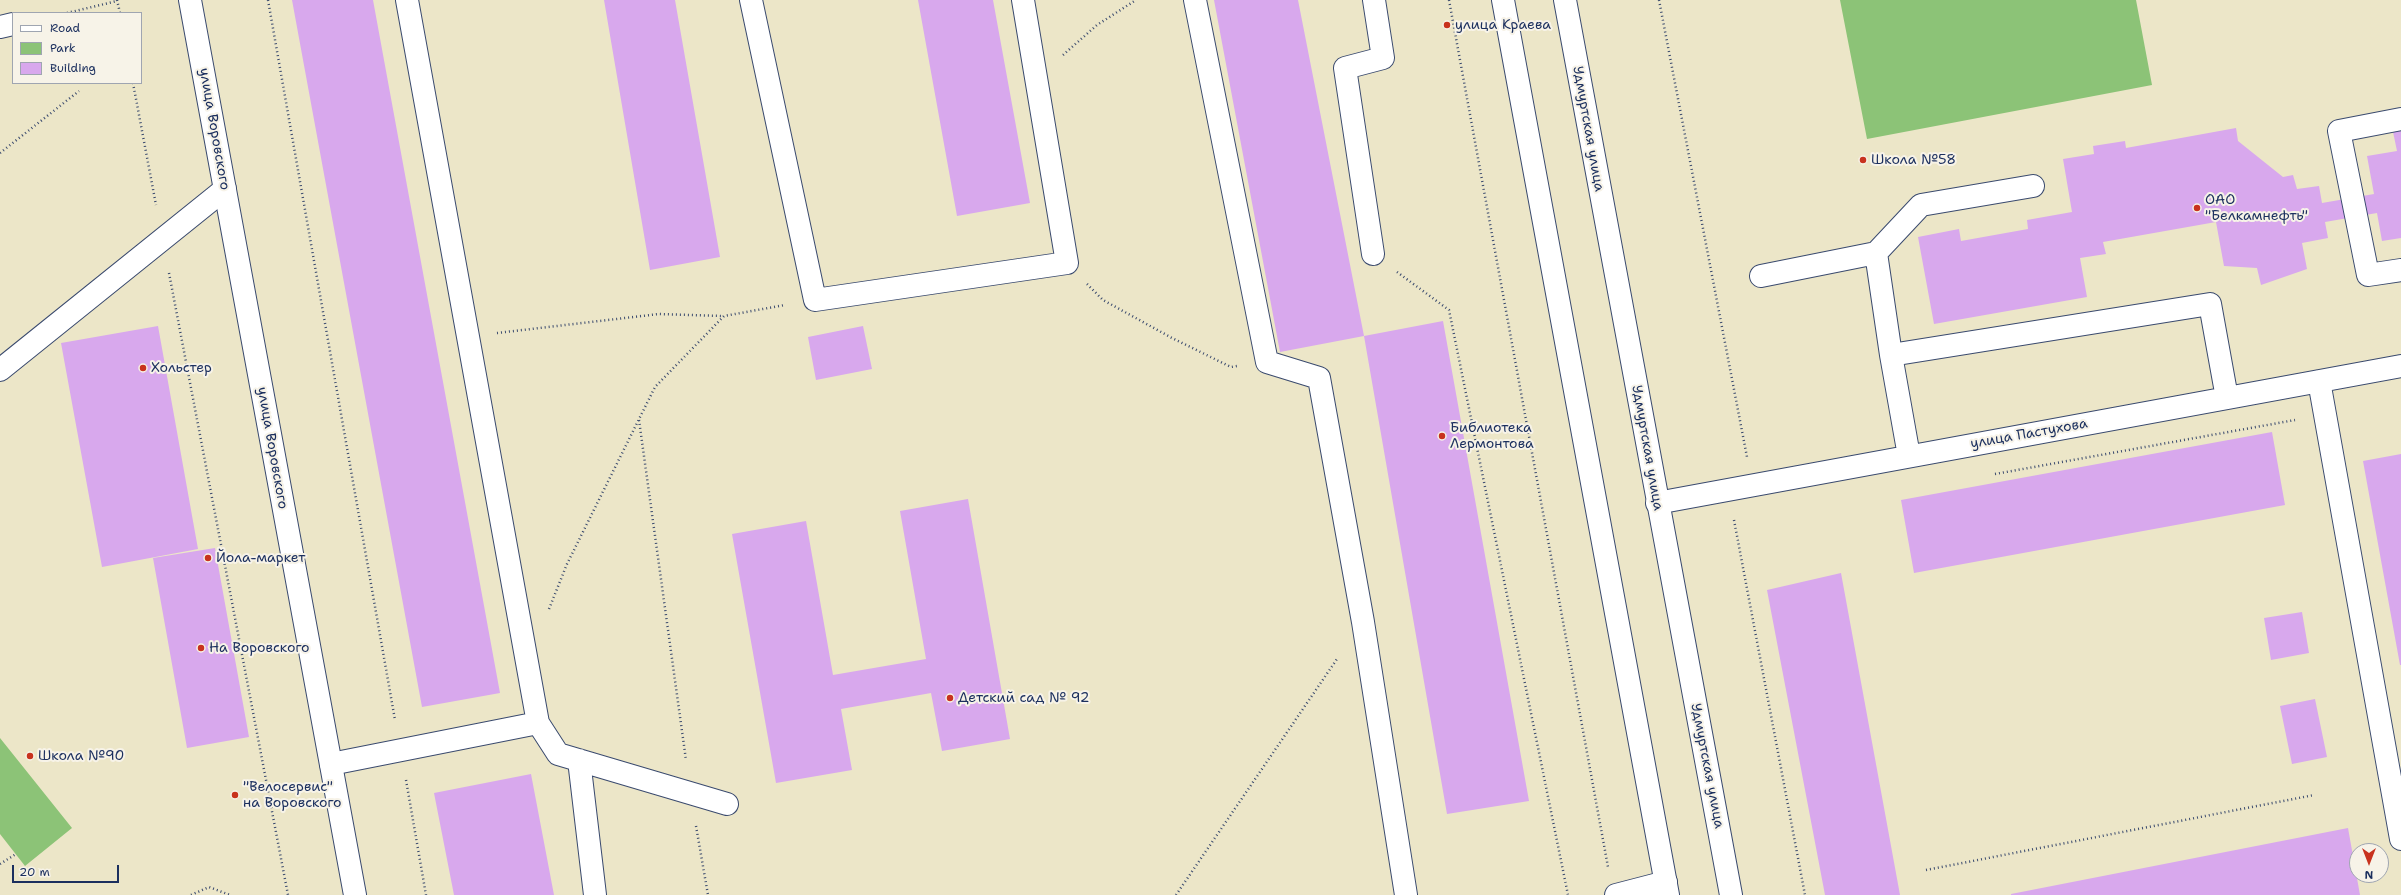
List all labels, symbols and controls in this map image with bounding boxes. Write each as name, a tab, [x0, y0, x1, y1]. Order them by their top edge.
legend	[12, 12, 142, 84]
place label: улица Краева	[1455, 17, 1551, 33]
text: Road	[50, 20, 80, 36]
marker: улица Краева	[1442, 20, 1452, 30]
text: Park	[50, 40, 76, 56]
text: Building	[50, 60, 96, 76]
street label: Удмуртская улица	[1569, 65, 1607, 193]
street label: улица Воровского	[195, 67, 233, 191]
place label: Школа №58	[1871, 152, 1956, 168]
marker: Школа №58	[1858, 155, 1868, 165]
place label: ОАО "Белкамнефть"	[2205, 192, 2308, 224]
marker: ОАО "Белкамнефть"	[2192, 203, 2202, 213]
place label: Хольстер	[151, 360, 212, 376]
marker: Хольстер	[138, 363, 148, 373]
street label: Удмуртская улица	[1628, 384, 1666, 512]
street label: улица Воровского	[253, 386, 291, 510]
street label: улица Пастухова	[1969, 415, 2089, 453]
place label: Библиотека Лермонтова	[1450, 420, 1534, 452]
marker: Библиотека Лермонтова	[1437, 431, 1447, 441]
place label: Йола-маркет	[216, 550, 305, 566]
marker: Йола-маркет	[203, 553, 213, 563]
place label: На Воровского	[209, 640, 309, 656]
marker: На Воровского	[196, 643, 206, 653]
place label: Детский сад № 92	[958, 690, 1090, 706]
marker: Детский сад № 92	[945, 693, 955, 703]
street label: Удмуртская улица	[1687, 702, 1727, 830]
place label: Школа №90	[38, 748, 124, 764]
marker: Школа №90	[25, 751, 35, 761]
place label: "Велосервис" на Воровского	[243, 779, 342, 812]
marker: "Велосервис" на Воровского	[230, 790, 240, 800]
north arrow	[2349, 843, 2389, 883]
scale bar	[14, 857, 121, 883]
text: 20 m	[19, 864, 50, 880]
text: N	[2365, 867, 2373, 882]

